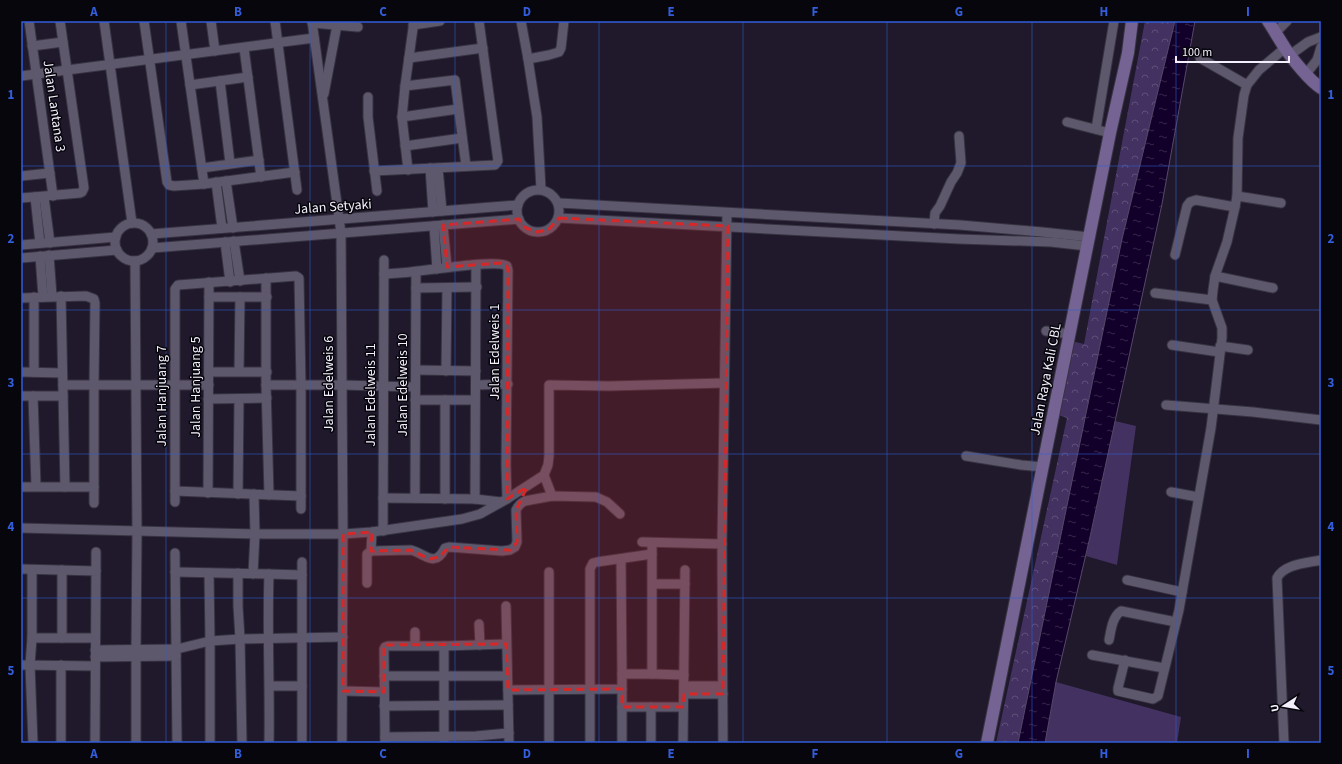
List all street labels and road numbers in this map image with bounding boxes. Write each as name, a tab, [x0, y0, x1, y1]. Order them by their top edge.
street label: Jalan Lantana 3	[38, 59, 70, 153]
street label: Jalan Setyaki	[294, 194, 372, 220]
street label: Jalan Edelweis 1	[485, 304, 505, 400]
street label: Jalan Raya Kali CBL	[1025, 321, 1067, 437]
street label: Jalan Edelweis 10	[393, 333, 413, 437]
street label: Jalan Hanjuang 5	[186, 336, 206, 438]
street label: Jalan Edelweis 6	[319, 336, 339, 432]
street label: Jalan Edelweis 11	[361, 343, 381, 447]
street label: Jalan Hanjuang 7	[152, 345, 172, 447]

